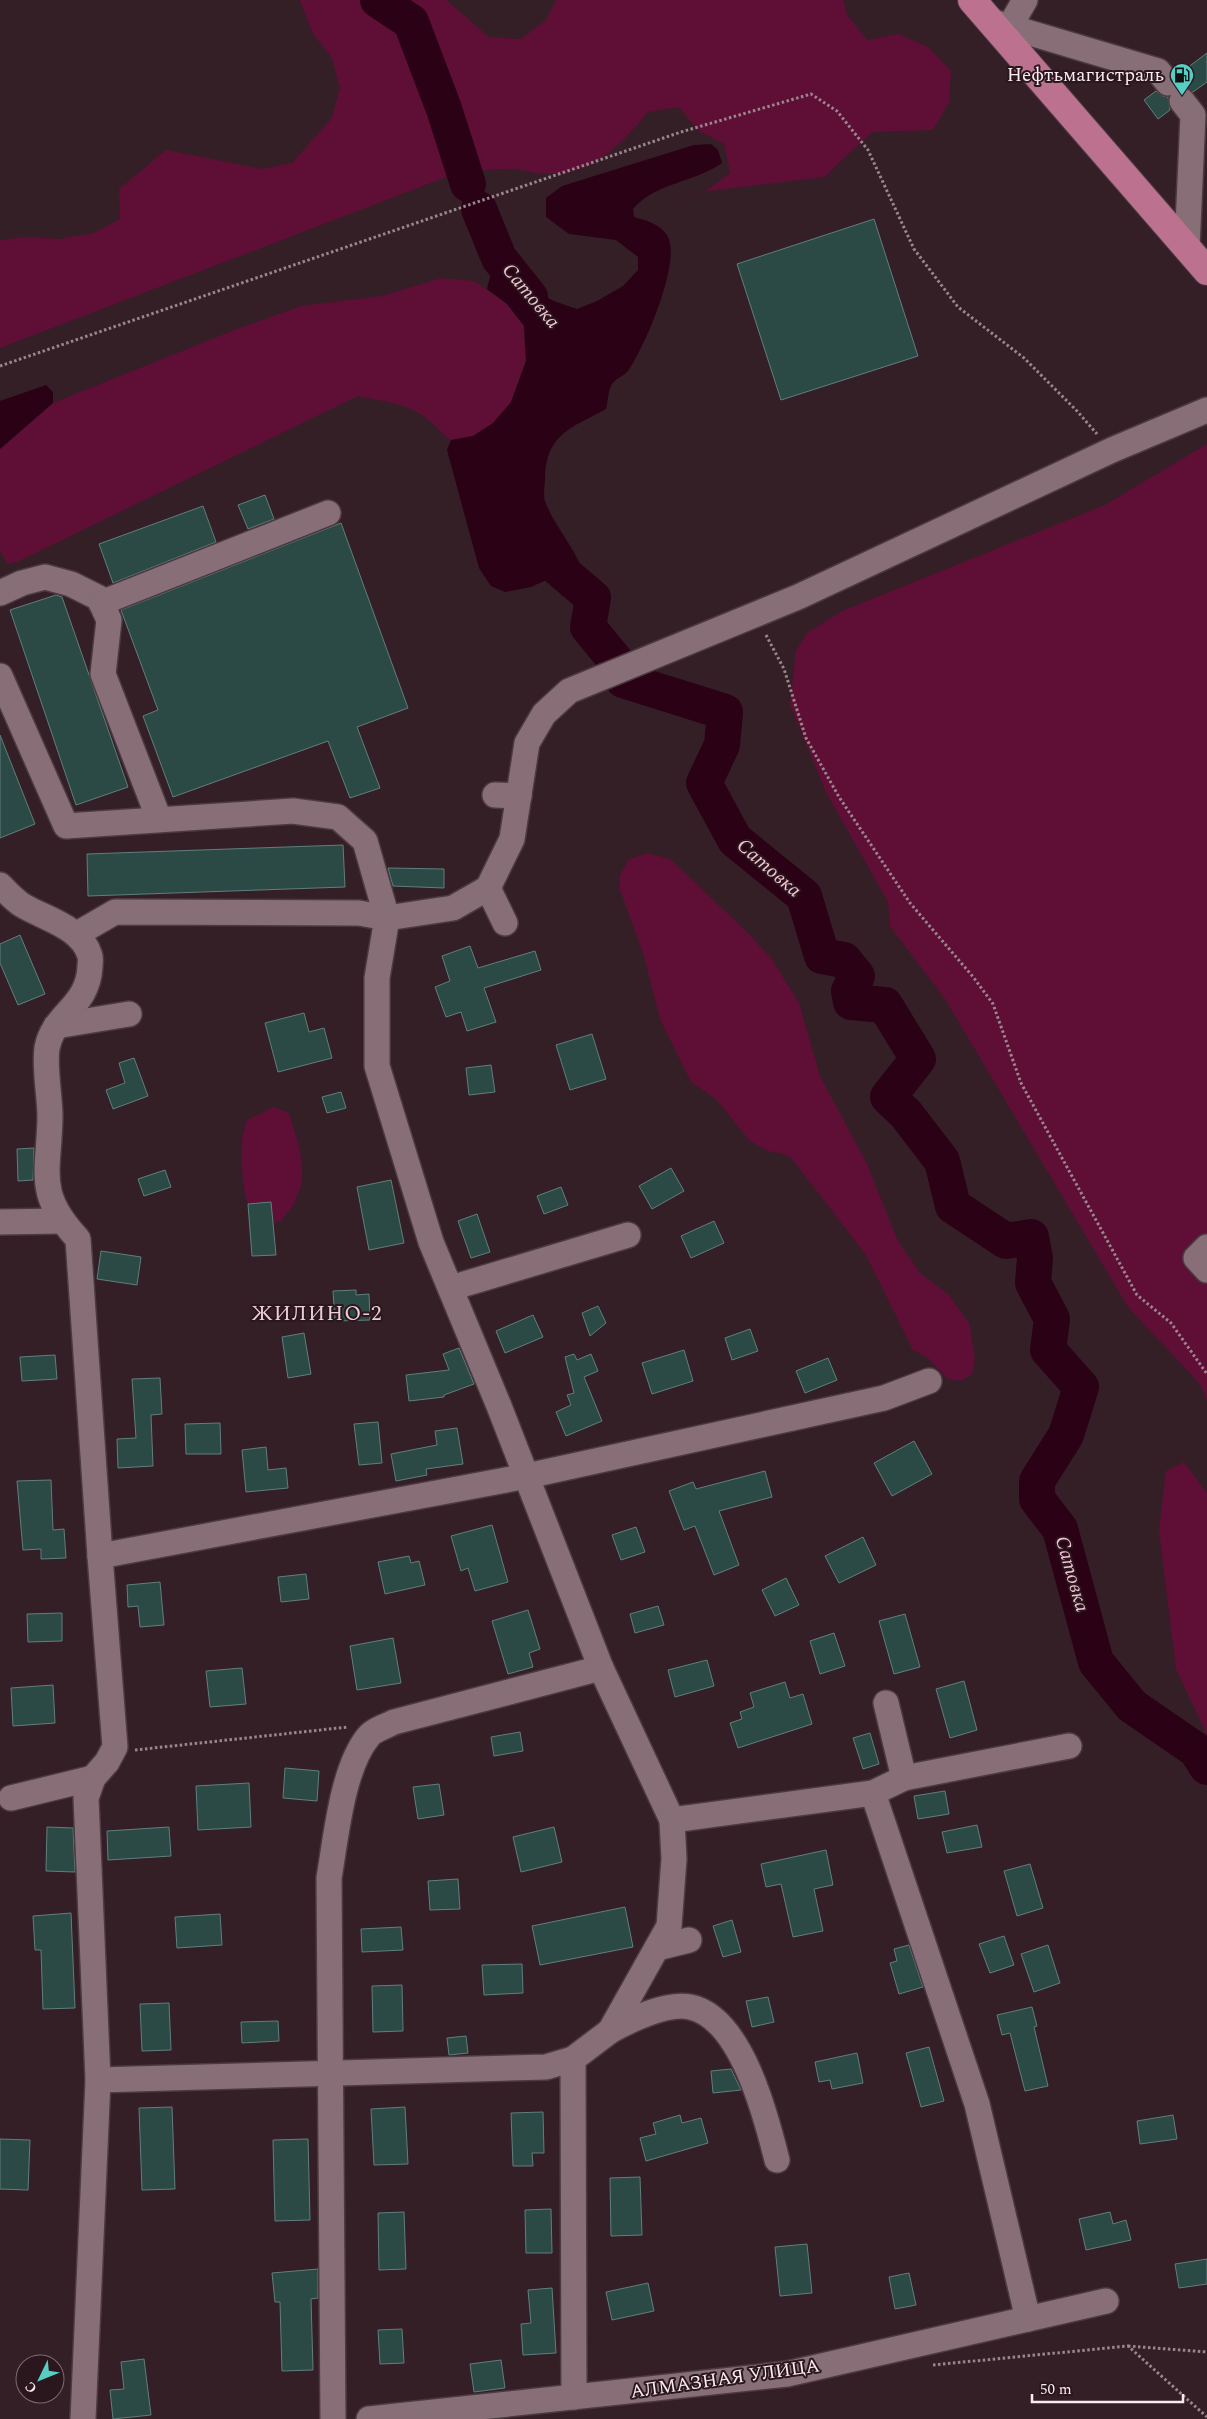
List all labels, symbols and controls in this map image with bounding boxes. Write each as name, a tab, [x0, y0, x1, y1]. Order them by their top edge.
place label: Нефтьмагистраль	[1007, 61, 1164, 90]
fuel station icon: Нефтьмагистраль	[1169, 62, 1195, 96]
water label: Сатовка	[495, 257, 567, 335]
water label: Сатовка	[730, 831, 808, 905]
district label: ЖИЛИНО-2	[251, 1298, 383, 1330]
water label: Сатовка	[1047, 1533, 1097, 1615]
street label: АЛМАЗНАЯ УЛИЦА	[628, 2351, 822, 2407]
north arrow	[15, 2354, 65, 2404]
scale bar	[1032, 2372, 1183, 2404]
text: С	[20, 2377, 42, 2398]
text: 50 m	[1040, 2378, 1072, 2401]

